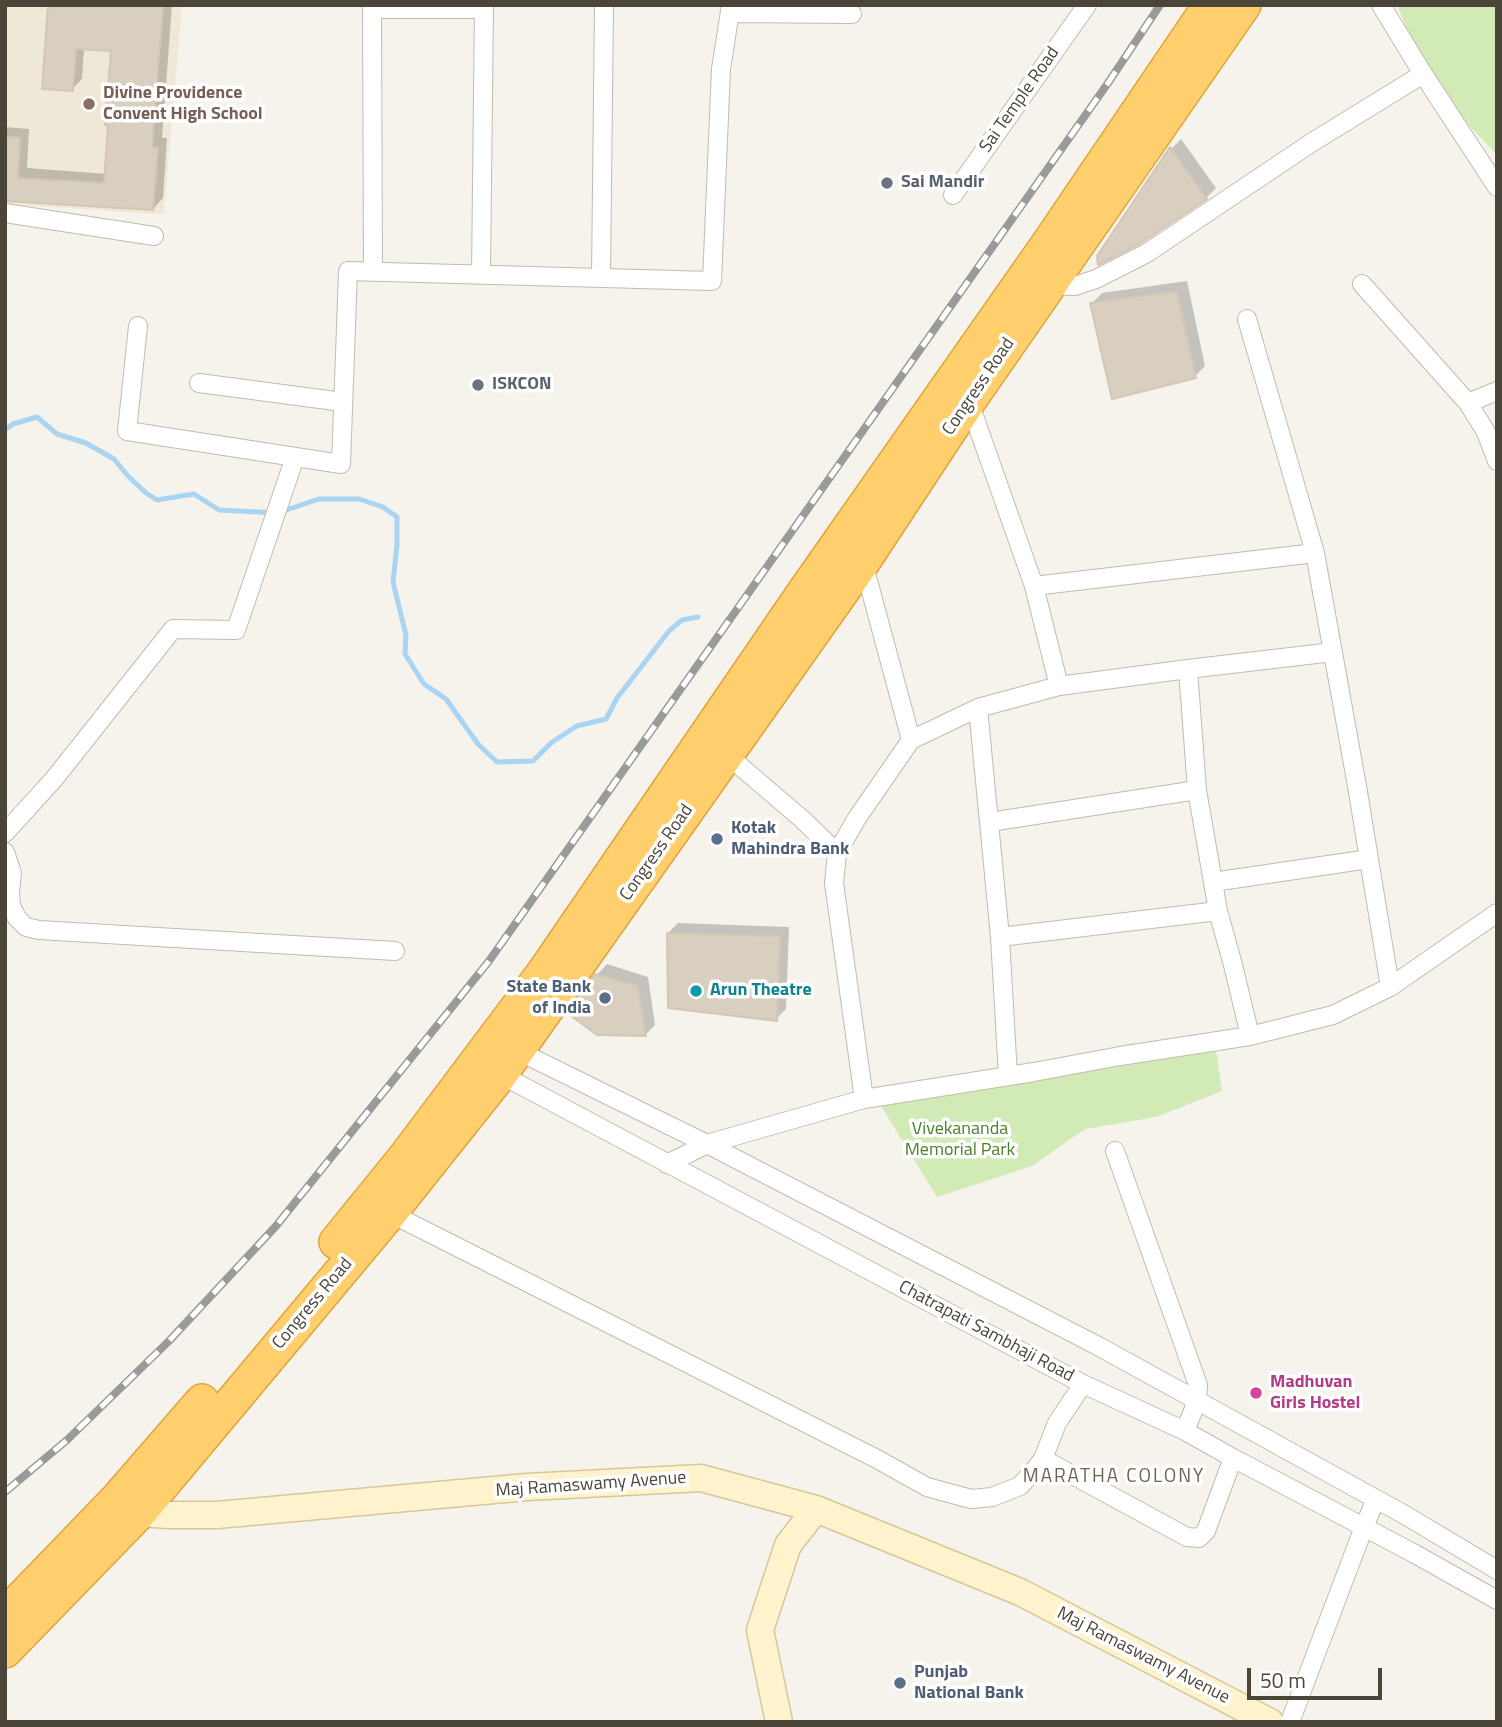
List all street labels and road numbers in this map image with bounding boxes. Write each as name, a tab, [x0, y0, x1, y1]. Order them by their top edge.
street label: Sai Temple Road	[976, 43, 1064, 157]
street label: Congress Road	[938, 334, 1020, 440]
street label: Congress Road	[616, 801, 698, 905]
street label: Congress Road	[268, 1254, 358, 1354]
street label: Chatrapati Sambhaji Road	[895, 1277, 1077, 1387]
street label: Maj Ramaswamy Avenue	[495, 1468, 687, 1502]
street label: Maj Ramaswamy Avenue	[1053, 1603, 1233, 1709]

